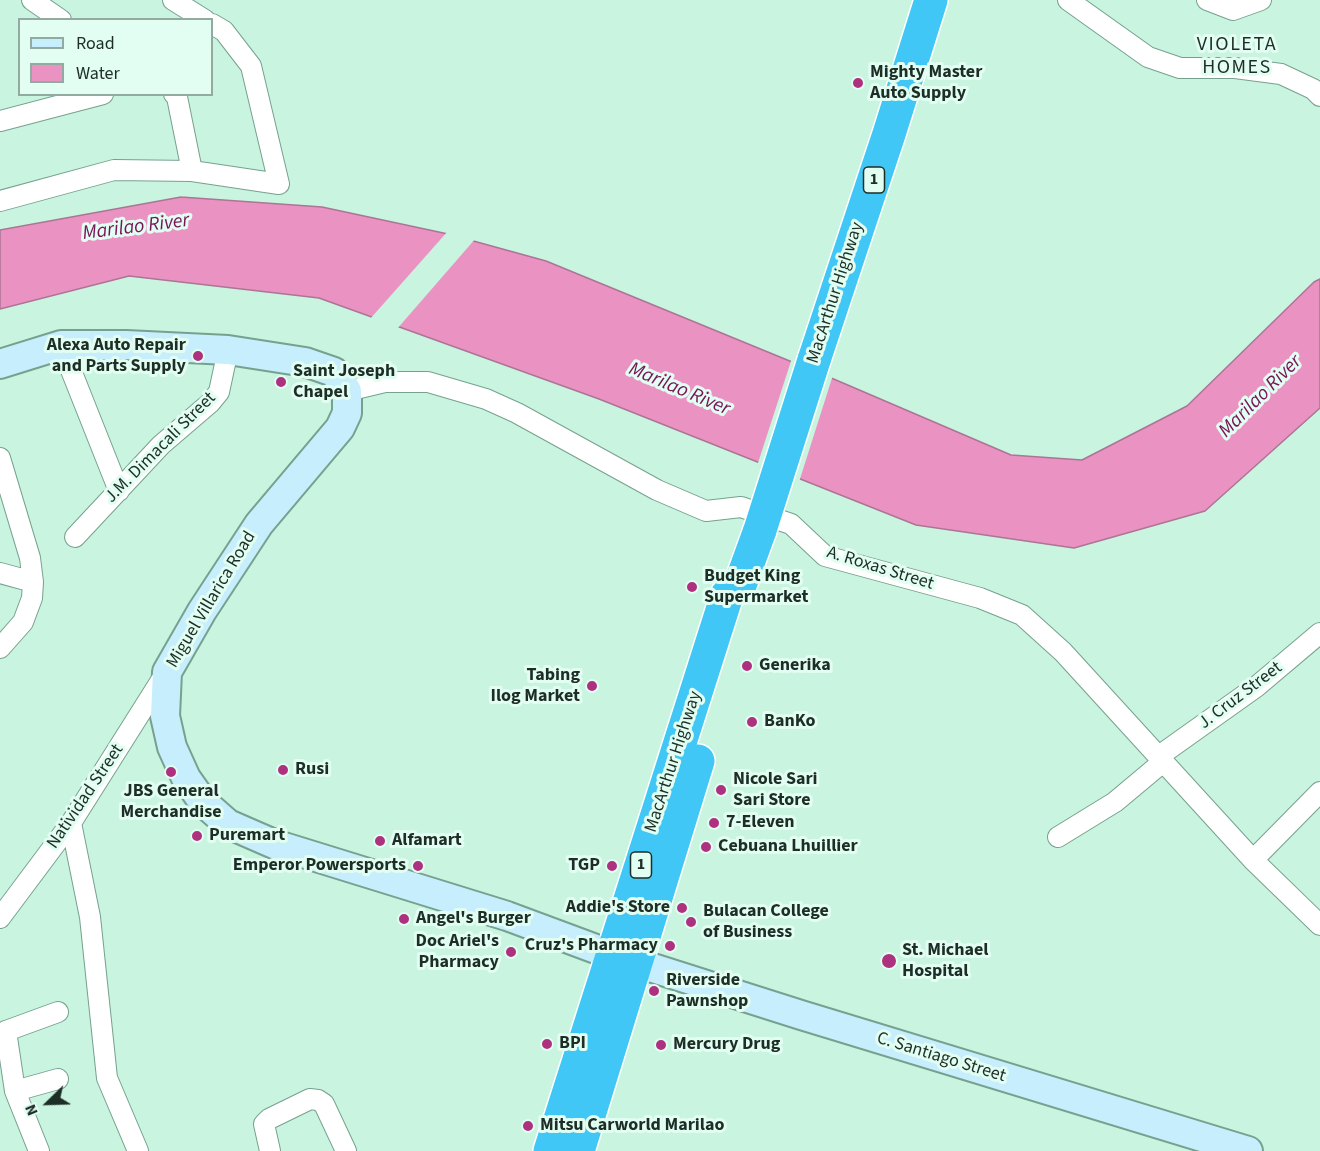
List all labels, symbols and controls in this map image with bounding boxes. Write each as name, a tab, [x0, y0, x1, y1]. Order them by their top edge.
legend	[18, 18, 213, 96]
text: Road	[76, 31, 115, 56]
district label: VIOLETA HOMES	[1197, 34, 1277, 81]
text: Water	[76, 61, 120, 86]
place label: Mighty Master Auto Supply	[870, 62, 982, 104]
marker: Mighty Master Auto Supply	[851, 76, 865, 90]
road number: 1	[864, 167, 884, 193]
water label: Marilao River	[81, 210, 191, 246]
street label: MacArthur Highway	[803, 220, 869, 366]
place label: Alexa Auto Repair and Parts Supply	[47, 335, 186, 378]
marker: Alexa Auto Repair and Parts Supply	[191, 349, 205, 363]
water label: Marilao River	[1214, 350, 1308, 444]
water label: Marilao River	[625, 358, 733, 422]
place label: Saint Joseph Chapel	[293, 361, 395, 404]
marker: Saint Joseph Chapel	[274, 375, 288, 389]
street label: J.M. Dimacali Street	[101, 388, 221, 508]
street label: Miguel Villarica Road	[163, 528, 261, 672]
street label: A. Roxas Street	[824, 543, 936, 595]
place label: Budget King Supermarket	[704, 566, 809, 608]
marker: Budget King Supermarket	[685, 580, 699, 594]
place label: Generika	[759, 655, 831, 677]
street label: J. Cruz Street	[1195, 658, 1287, 734]
marker: Generika	[740, 659, 754, 673]
place label: Tabing Ilog Market	[490, 665, 580, 708]
marker: Tabing Ilog Market	[585, 679, 599, 693]
street label: MacArthur Highway	[641, 689, 707, 835]
place label: BanKo	[764, 711, 815, 733]
marker: BanKo	[745, 715, 759, 729]
street label: Natividad Street	[43, 741, 129, 853]
place label: Rusi	[295, 759, 329, 781]
marker: Rusi	[276, 763, 290, 777]
marker: JBS General Merchandise	[164, 765, 178, 779]
place label: Nicole Sari Sari Store	[733, 769, 818, 812]
place label: JBS General Merchandise	[120, 781, 222, 824]
marker: Nicole Sari Sari Store	[714, 783, 728, 797]
place label: 7-Eleven	[726, 812, 795, 834]
marker: 7-Eleven	[707, 816, 721, 830]
place label: Puremart	[209, 825, 285, 847]
marker: Puremart	[190, 829, 204, 843]
place label: Alfamart	[392, 830, 462, 852]
marker: Alfamart	[373, 834, 387, 848]
place label: Cebuana Lhuillier	[718, 836, 858, 858]
marker: Cebuana Lhuillier	[699, 840, 713, 854]
road number: 1	[630, 852, 652, 878]
place label: Emperor Powersports	[233, 855, 406, 877]
place label: TGP	[568, 855, 600, 877]
marker: Emperor Powersports	[411, 859, 425, 873]
marker: TGP	[605, 859, 619, 873]
place label: Addie's Store	[566, 897, 670, 919]
marker: Addie's Store	[675, 901, 689, 915]
place label: Bulacan College of Business	[703, 901, 829, 944]
place label: Angel's Burger	[416, 908, 531, 930]
marker: Angel's Burger	[397, 912, 411, 926]
marker: Bulacan College of Business	[684, 915, 698, 929]
place label: Doc Ariel's Pharmacy	[416, 931, 499, 974]
place label: Cruz's Pharmacy	[525, 935, 658, 957]
marker: Cruz's Pharmacy	[663, 939, 677, 953]
place label: St. Michael Hospital	[902, 940, 989, 982]
marker: Doc Ariel's Pharmacy	[504, 945, 518, 959]
marker: St. Michael Hospital	[880, 952, 898, 970]
place label: Riverside Pawnshop	[666, 970, 748, 1012]
marker: Riverside Pawnshop	[647, 984, 661, 998]
street label: C. Santiago Street	[874, 1028, 1008, 1088]
place label: BPI	[559, 1033, 586, 1055]
place label: Mercury Drug	[673, 1034, 780, 1056]
marker: BPI	[540, 1037, 554, 1051]
marker: Mercury Drug	[654, 1038, 668, 1052]
north arrow	[18, 1073, 78, 1133]
text: N	[19, 1101, 44, 1119]
place label: Mitsu Carworld Marilao	[540, 1115, 724, 1137]
marker: Mitsu Carworld Marilao	[521, 1119, 535, 1133]

